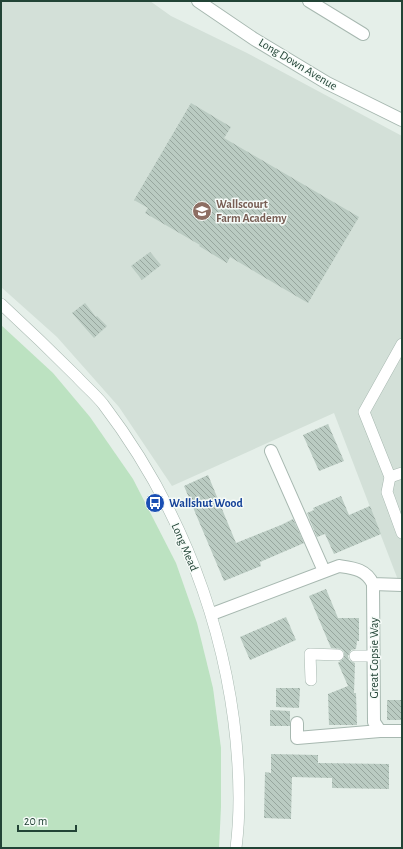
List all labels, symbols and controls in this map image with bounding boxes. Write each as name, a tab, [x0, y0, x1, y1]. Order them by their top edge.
street label: Long Down Avenue	[257, 36, 339, 92]
place label: Wallscourt Farm Academy	[216, 198, 287, 225]
school or university icon: Wallscourt Farm Academy	[191, 200, 213, 222]
bus stop icon: Wallshut Wood	[144, 492, 166, 514]
place label: Wallshut Wood	[169, 497, 244, 509]
street label: Long Mead	[169, 521, 201, 573]
street label: Great Copsie Way	[368, 617, 381, 699]
scale bar	[18, 807, 76, 833]
text: 20 m	[24, 815, 47, 827]

